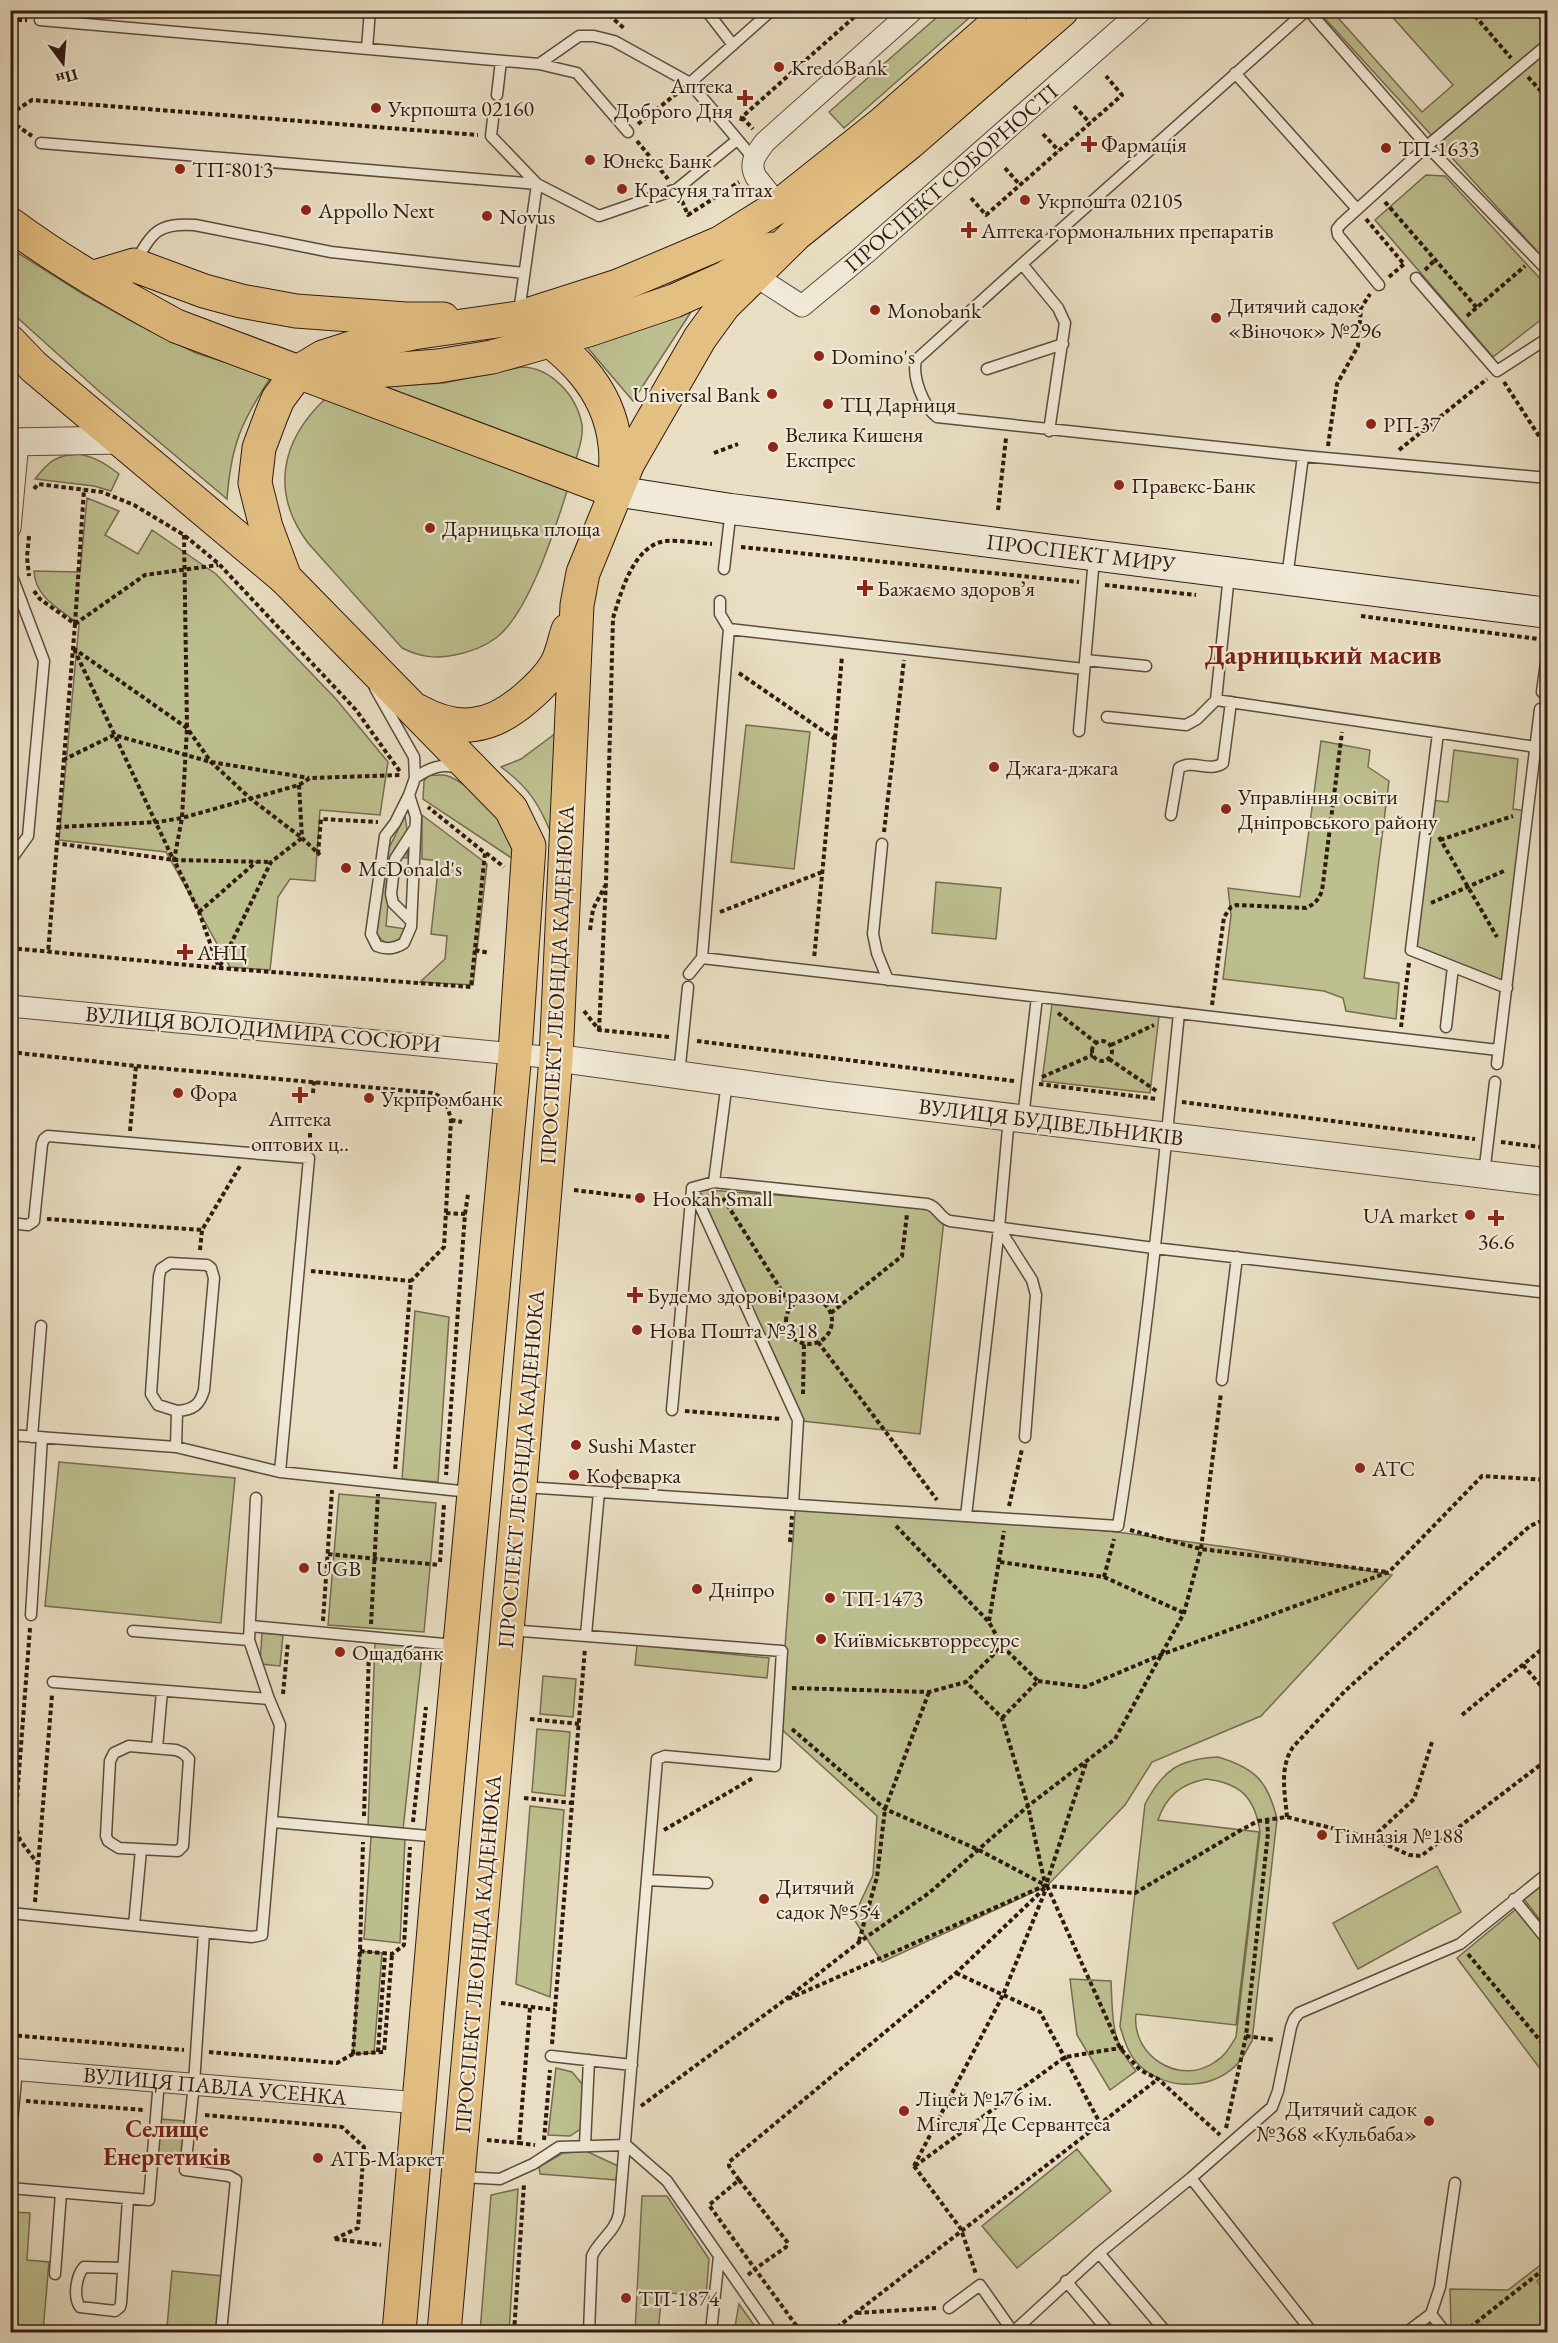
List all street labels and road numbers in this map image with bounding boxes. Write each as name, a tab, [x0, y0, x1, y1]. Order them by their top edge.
street label: ПРОСПЕКТ СОБОРНОСТІ	[838, 77, 1064, 279]
street label: ПРОСПЕКТ МИРУ	[985, 527, 1177, 579]
street label: ПРОСПЕКТ ЛЕОНІДА КАДЕНЮКА	[533, 804, 581, 1166]
street label: ВУЛИЦЯ ВОЛОДИМИРА СОСЮРИ	[84, 999, 442, 1059]
street label: ВУЛИЦЯ БУДІВЕЛЬНИКІВ	[917, 1091, 1185, 1153]
street label: ПРОСПЕКТ ЛЕОНІДА КАДЕНЮКА	[491, 1288, 551, 1650]
street label: ПРОСПЕКТ ЛЕОНІДА КАДЕНЮКА	[448, 1773, 508, 2135]
street label: ВУЛИЦЯ ПАВЛА УСЕНКА	[82, 2060, 349, 2112]

